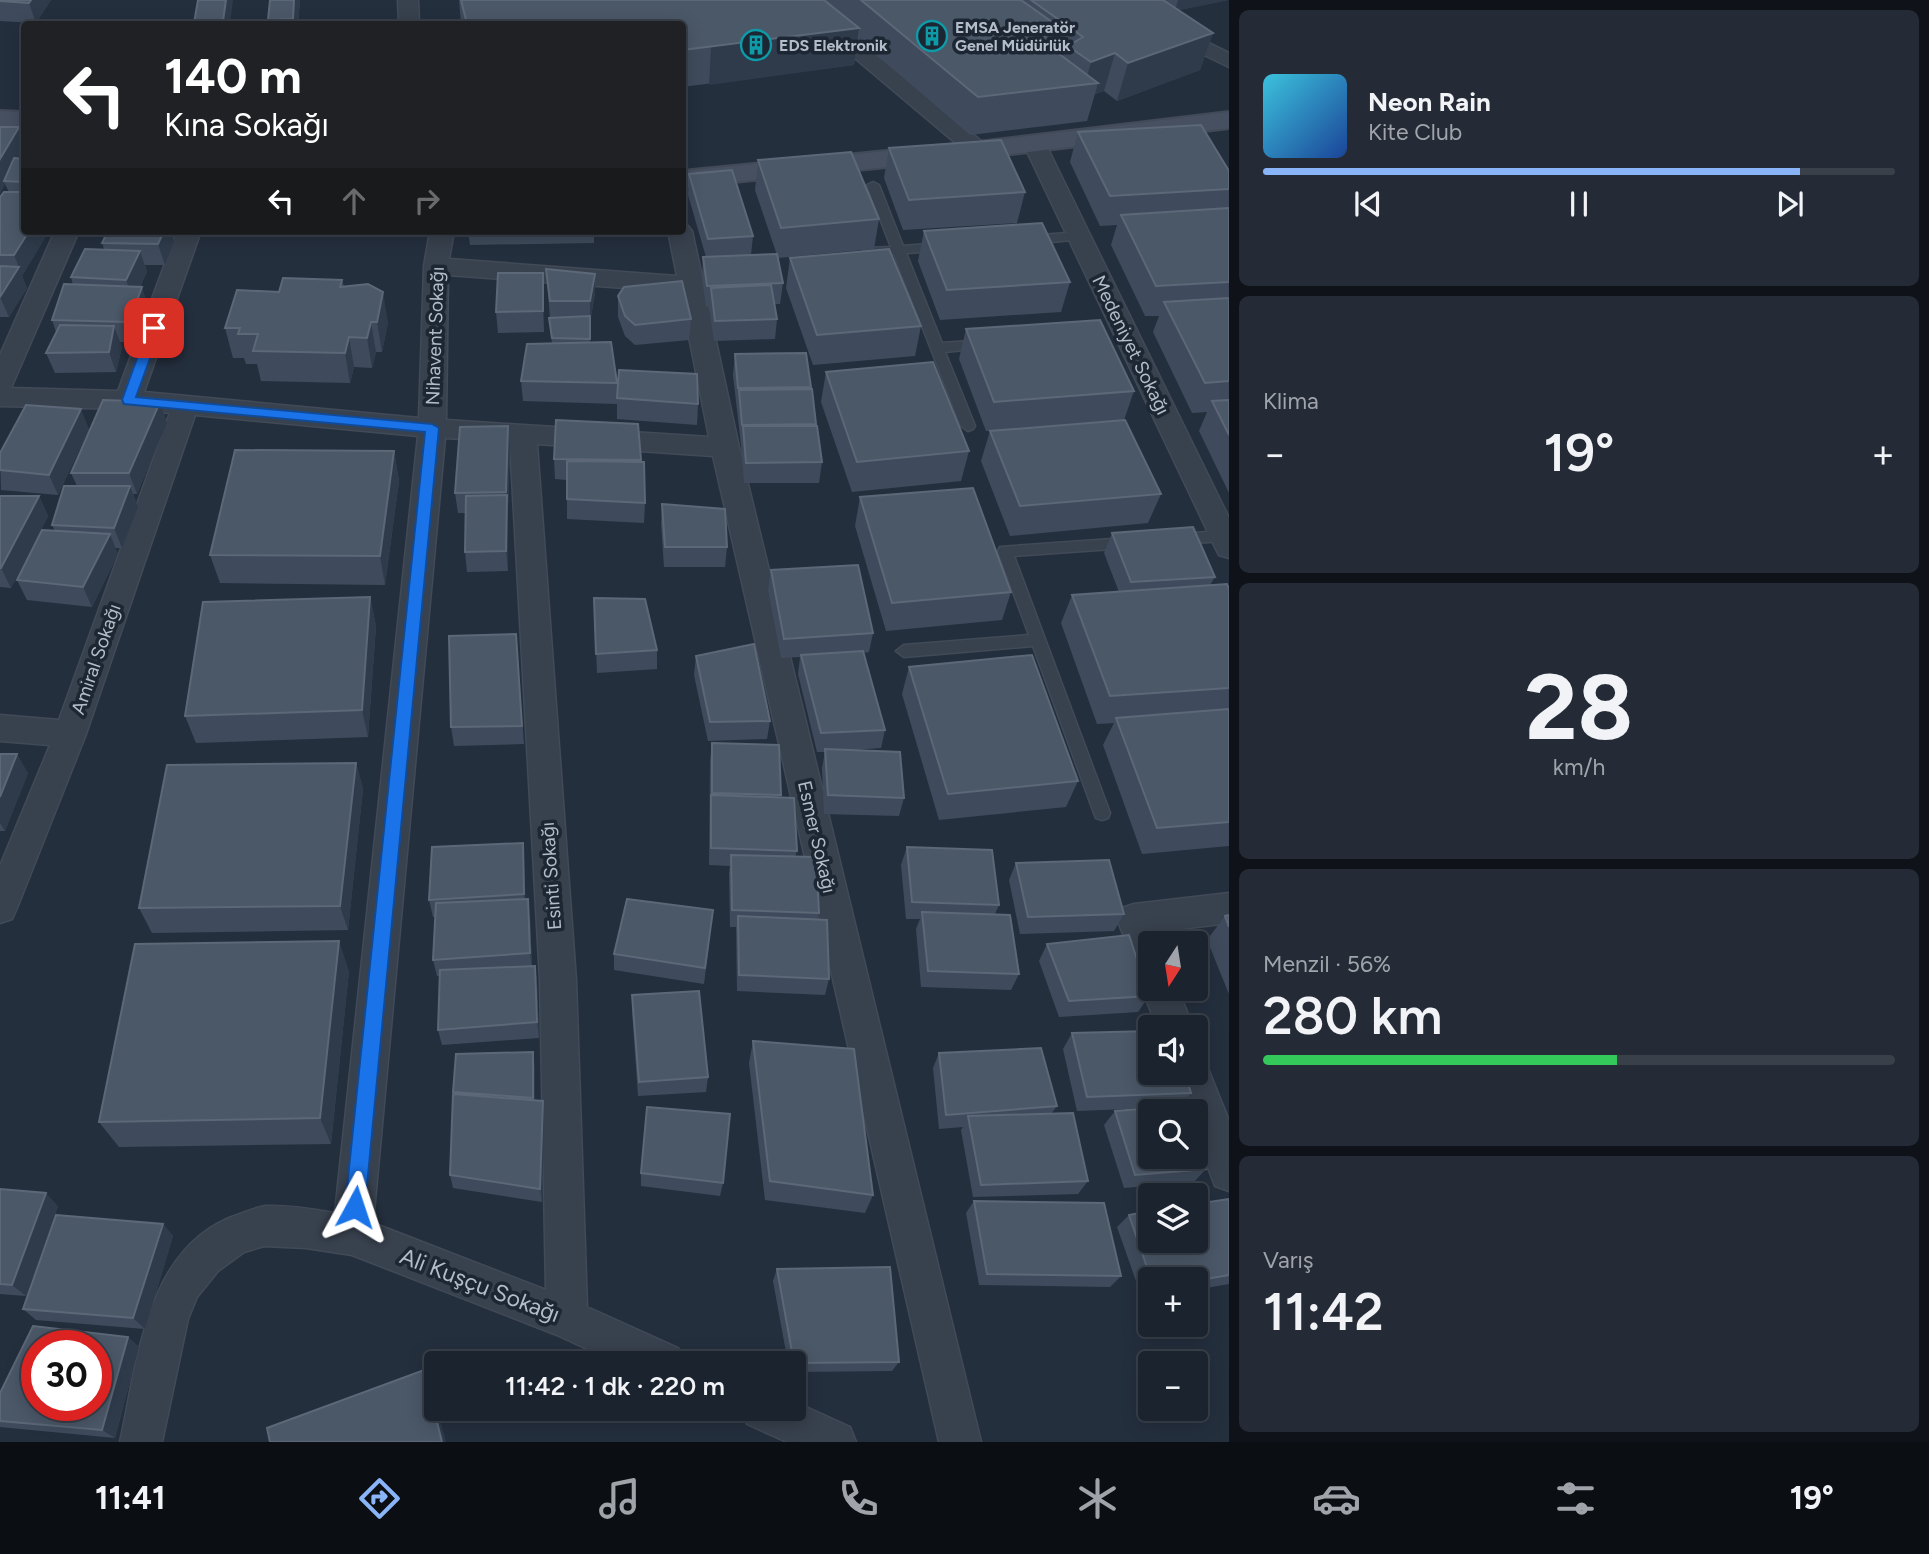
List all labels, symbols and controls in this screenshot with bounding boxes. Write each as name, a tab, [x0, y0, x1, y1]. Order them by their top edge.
place label: EMSA Jeneratör Genel Müdürlük	[955, 18, 1075, 55]
building icon: EMSA Jeneratör Genel Müdürlük	[915, 19, 949, 53]
building icon: EDS Elektronik	[739, 28, 773, 62]
place label: EDS Elektronik	[779, 36, 888, 55]
text: 140 m	[164, 46, 302, 105]
icon: left	[49, 49, 140, 140]
text: Neon Rain	[1368, 86, 1491, 118]
text: Kına Sokağı	[164, 106, 329, 144]
text: Kite Club	[1368, 118, 1462, 146]
icon: left	[262, 182, 300, 220]
icon: ahead	[335, 182, 373, 220]
icon: right	[408, 182, 446, 220]
icon: previous	[1349, 185, 1387, 223]
icon: pause	[1560, 185, 1598, 223]
icon: next	[1771, 185, 1809, 223]
street label: Nihavent Sokağı	[421, 266, 449, 406]
street label: Medeniyet Sokağı	[1087, 272, 1175, 418]
pin	[124, 298, 184, 358]
icon: arrive	[135, 309, 173, 347]
text: Klima	[1263, 387, 1319, 415]
text: 19°	[1543, 422, 1615, 484]
text: −	[1263, 431, 1287, 477]
text: +	[1871, 431, 1895, 477]
street label: Amiral Sokağı	[66, 601, 126, 717]
text: 28	[1525, 653, 1633, 762]
text: km/h	[1553, 753, 1605, 781]
street label: Esmer Sokağı	[793, 779, 841, 895]
street label: Esinti Sokağı	[536, 821, 566, 931]
north arrow	[1138, 931, 1208, 1001]
map controls	[1138, 931, 1208, 1421]
text: Menzil · 56%	[1263, 950, 1391, 978]
text: 280 km	[1263, 985, 1442, 1047]
button: sound	[1138, 1015, 1208, 1085]
button: search	[1138, 1099, 1208, 1169]
position arrow	[318, 1170, 392, 1244]
button: layers	[1138, 1183, 1208, 1253]
street label: Ali Kuşçu Sokağı	[396, 1242, 564, 1328]
text: Varış	[1263, 1246, 1314, 1274]
button: +	[1138, 1267, 1208, 1337]
text: 11:42	[1263, 1281, 1384, 1343]
speed limit sign: 30	[21, 1330, 112, 1421]
button: −	[1138, 1351, 1208, 1421]
text: 11:42 · 1 dk · 220 m	[505, 1370, 725, 1402]
icon: directions	[355, 1474, 404, 1523]
icon: music	[595, 1474, 644, 1523]
icon: phone	[834, 1474, 883, 1523]
icon: climate	[1073, 1474, 1122, 1523]
icon: car	[1312, 1474, 1361, 1523]
icon: filters	[1551, 1474, 1600, 1523]
text: 11:41	[95, 1479, 165, 1517]
text: 19°	[1790, 1479, 1834, 1517]

